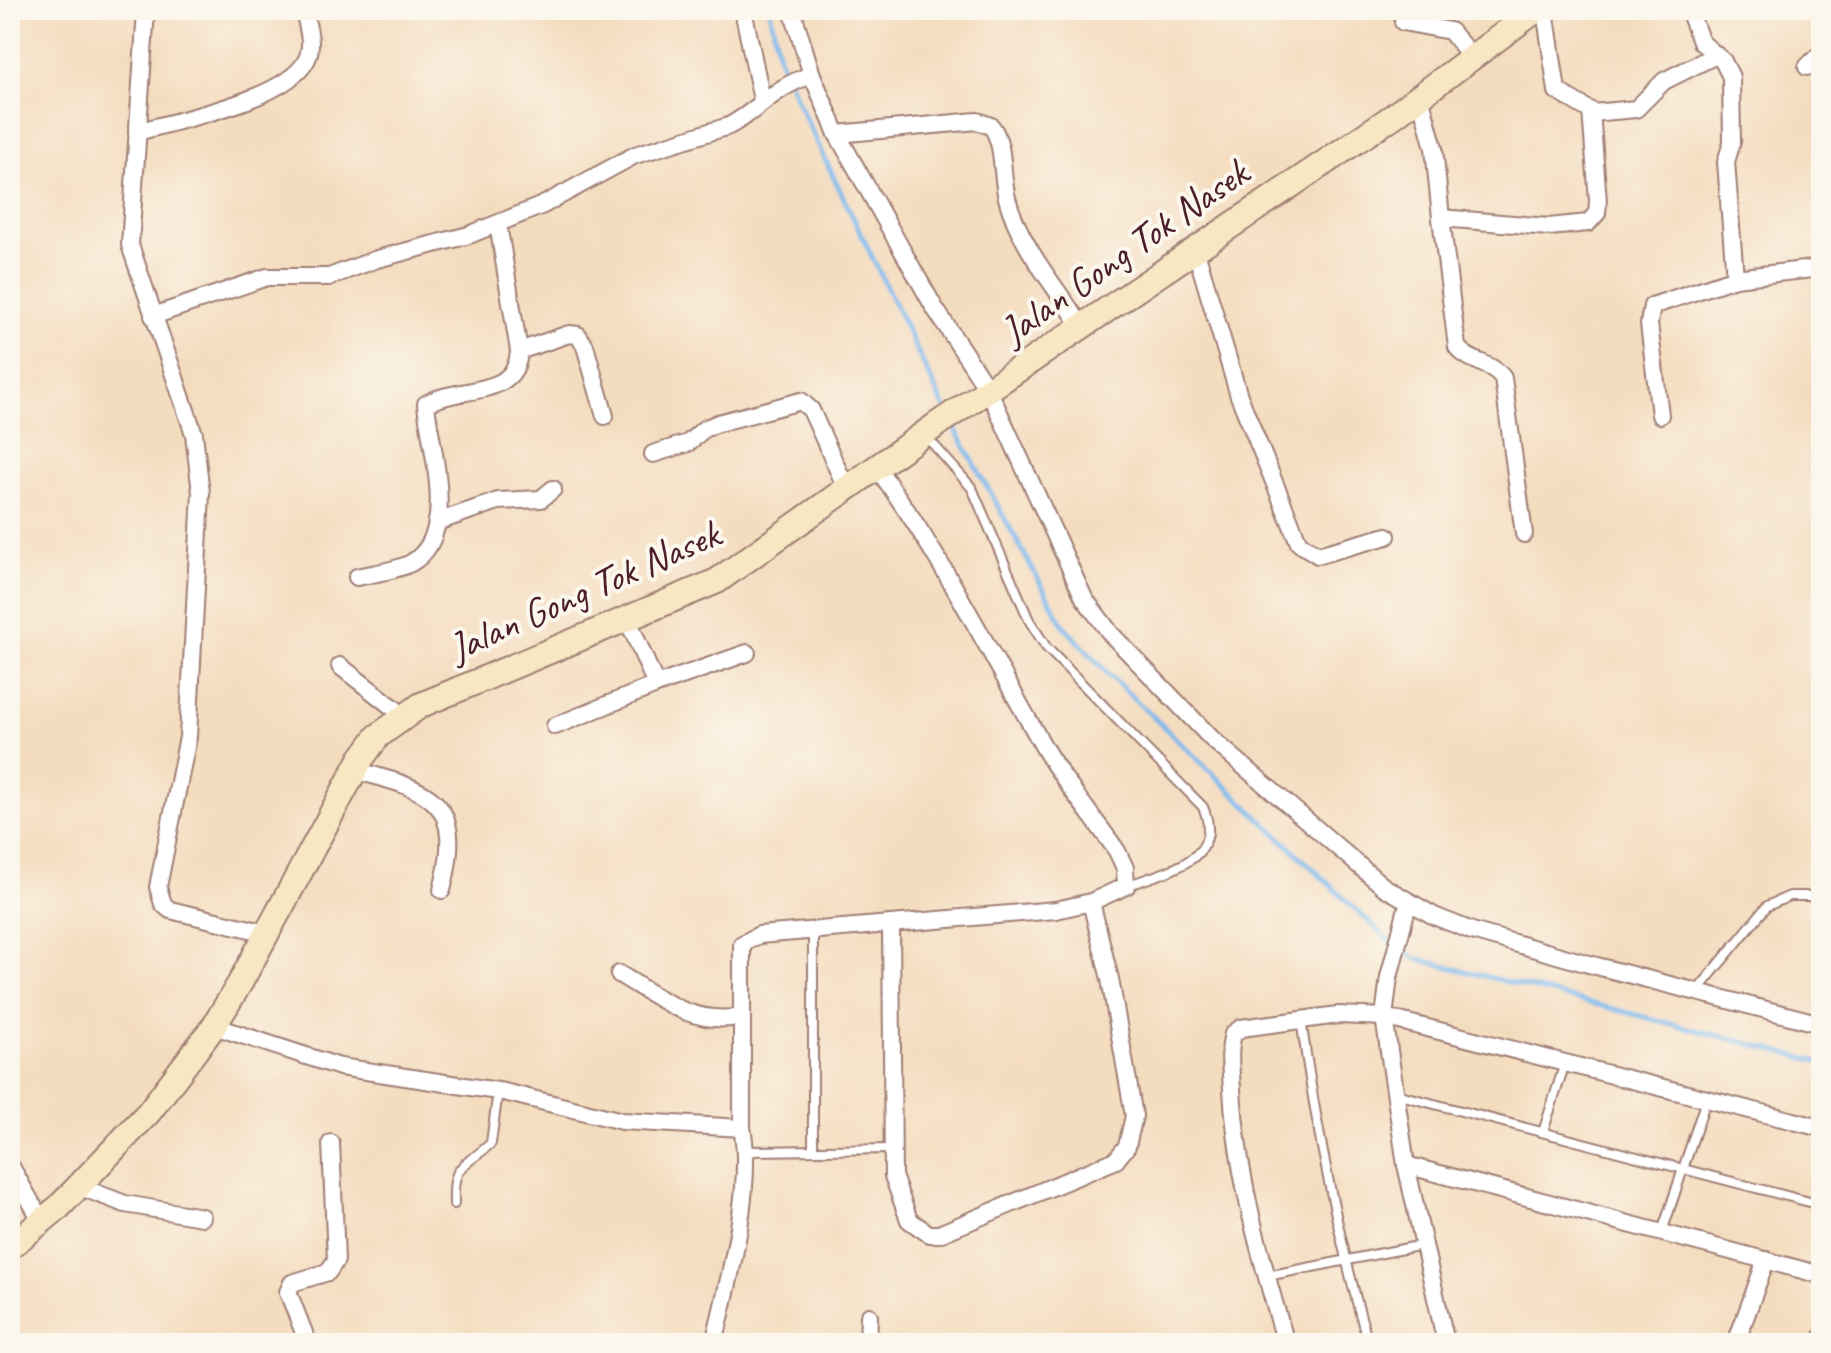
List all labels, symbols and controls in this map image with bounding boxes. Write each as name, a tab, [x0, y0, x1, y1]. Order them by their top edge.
street label: Jalan Gong Tok Nasek	[989, 146, 1260, 357]
street label: Jalan Gong Tok Nasek	[439, 508, 730, 674]

